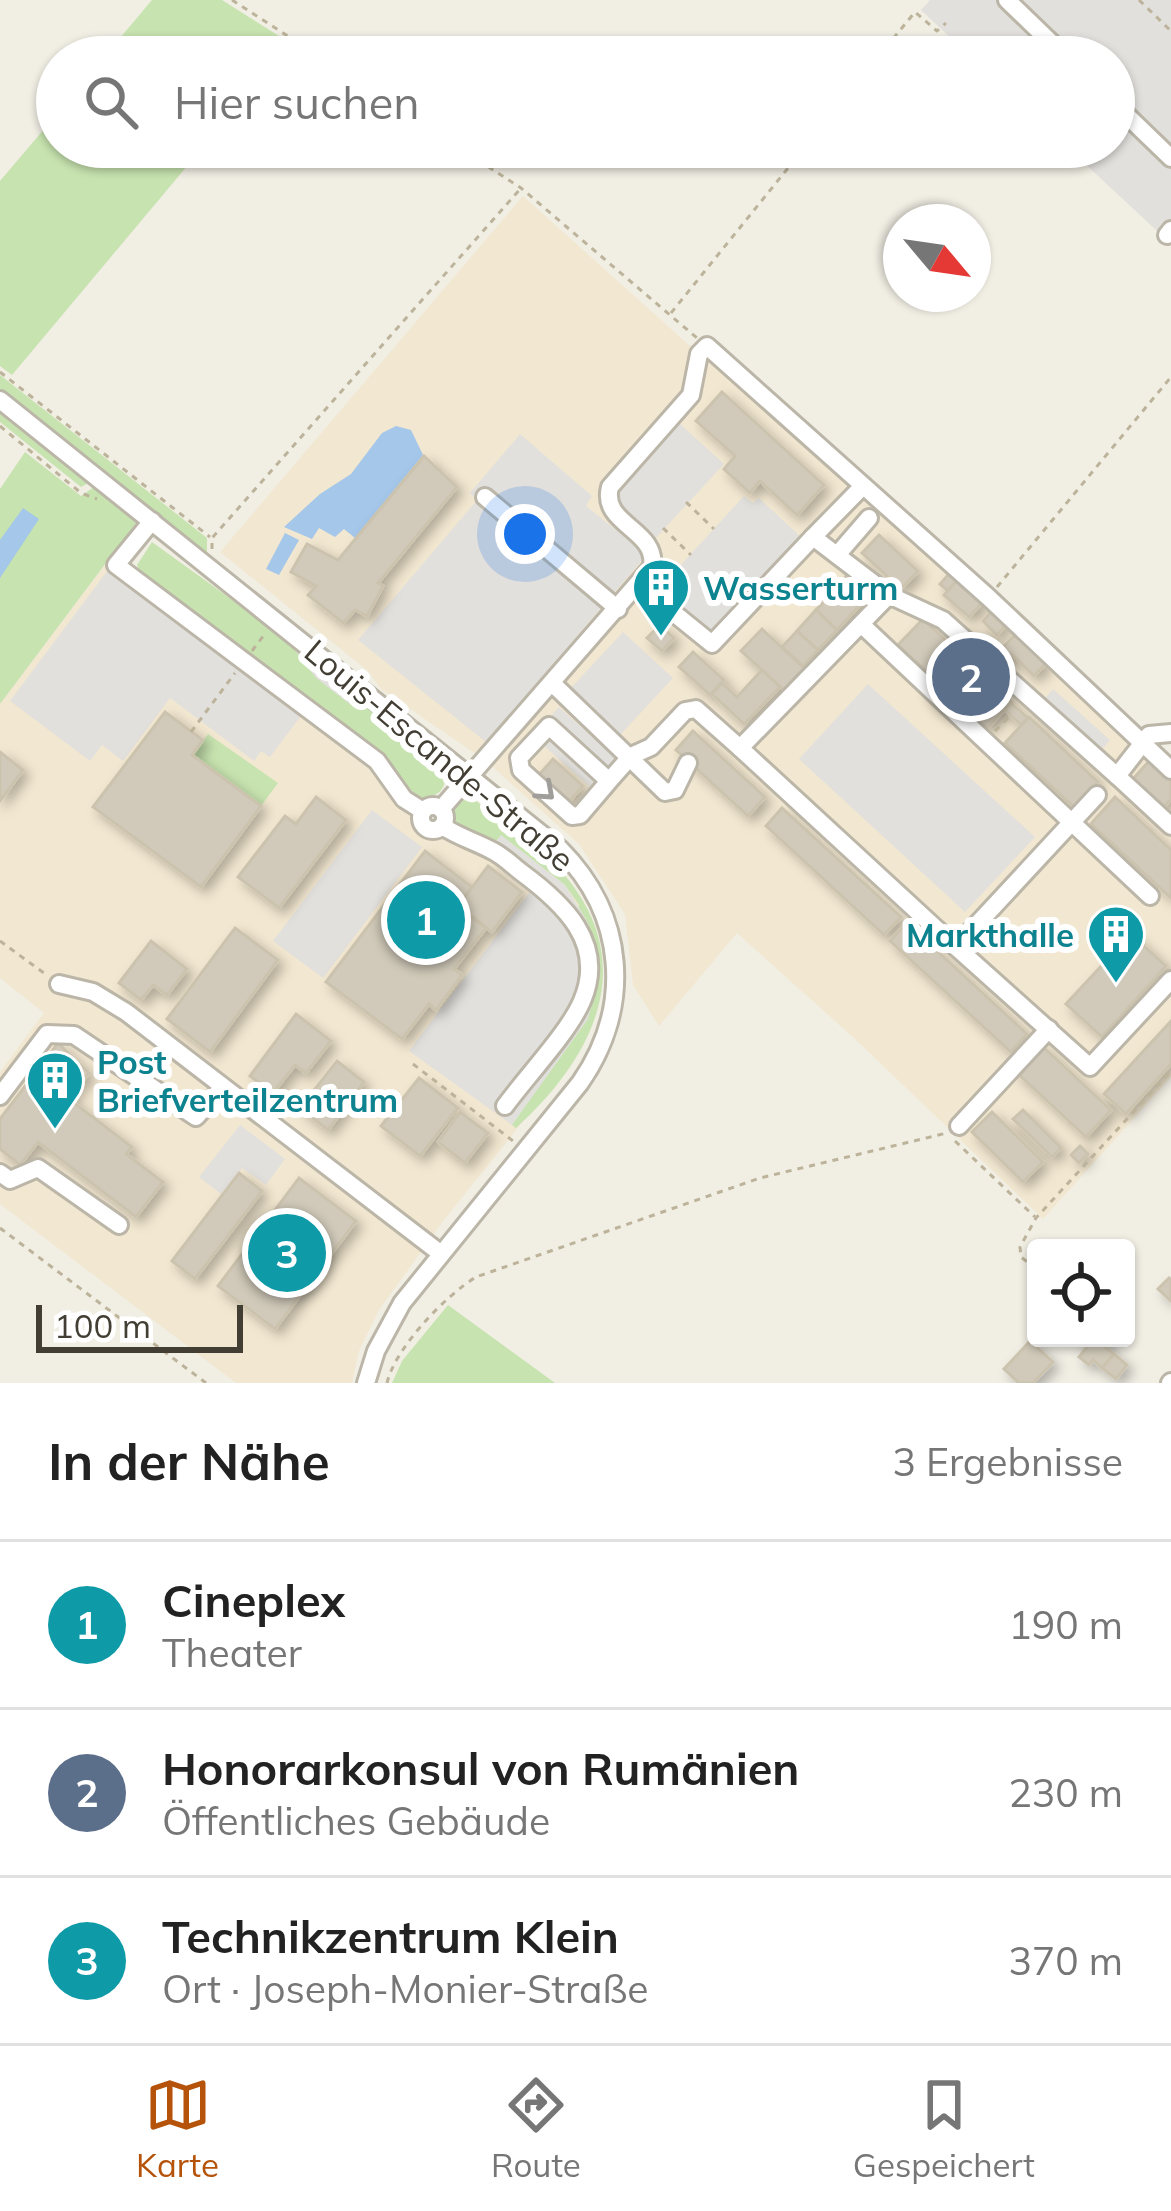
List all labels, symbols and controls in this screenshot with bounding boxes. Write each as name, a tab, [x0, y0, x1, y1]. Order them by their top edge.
search box	[36, 36, 1135, 168]
icon: search	[78, 69, 144, 135]
text: Hier suchen	[174, 74, 420, 130]
north arrow	[883, 204, 991, 312]
your location	[495, 504, 555, 564]
building icon: Wasserturm	[630, 556, 692, 638]
place label: Wasserturm	[703, 567, 898, 608]
street label: Louis-Escande-Straße	[297, 630, 583, 880]
pin: 2	[932, 632, 1010, 722]
one-way arrow	[532, 778, 553, 799]
pin: 1	[387, 875, 465, 965]
building icon: Markthalle	[1085, 903, 1147, 985]
place label: Markthalle	[906, 914, 1074, 955]
place label: Post Briefverteilzentrum	[97, 1041, 398, 1120]
building icon: Post Briefverteilzentrum	[24, 1049, 86, 1131]
pin: 3	[248, 1208, 326, 1298]
map controls	[1027, 1239, 1135, 1347]
button: locate	[1027, 1239, 1135, 1347]
scale bar	[36, 1299, 243, 1352]
text: 100 m	[54, 1305, 151, 1346]
text: In der Nähe	[48, 1429, 330, 1493]
text: 3 Ergebnisse	[892, 1437, 1123, 1486]
text: Cineplex	[162, 1572, 345, 1628]
text: 1	[75, 1600, 99, 1649]
text: 190 m	[1008, 1600, 1123, 1649]
text: Theater	[162, 1628, 302, 1677]
text: Honorarkonsul von Rumänien	[162, 1740, 799, 1796]
text: 2	[75, 1768, 99, 1817]
text: 230 m	[1008, 1768, 1123, 1817]
text: Öffentliches Gebäude	[162, 1796, 550, 1845]
text: Technikzentrum Klein	[162, 1908, 619, 1964]
text: 3	[75, 1936, 99, 1985]
text: 370 m	[1008, 1936, 1123, 1985]
text: Ort · Joseph-Monier-Straße	[162, 1964, 648, 2013]
tab: Karte	[136, 2072, 219, 2185]
tab: Route	[491, 2072, 581, 2185]
tab: Gespeichert	[853, 2072, 1035, 2185]

